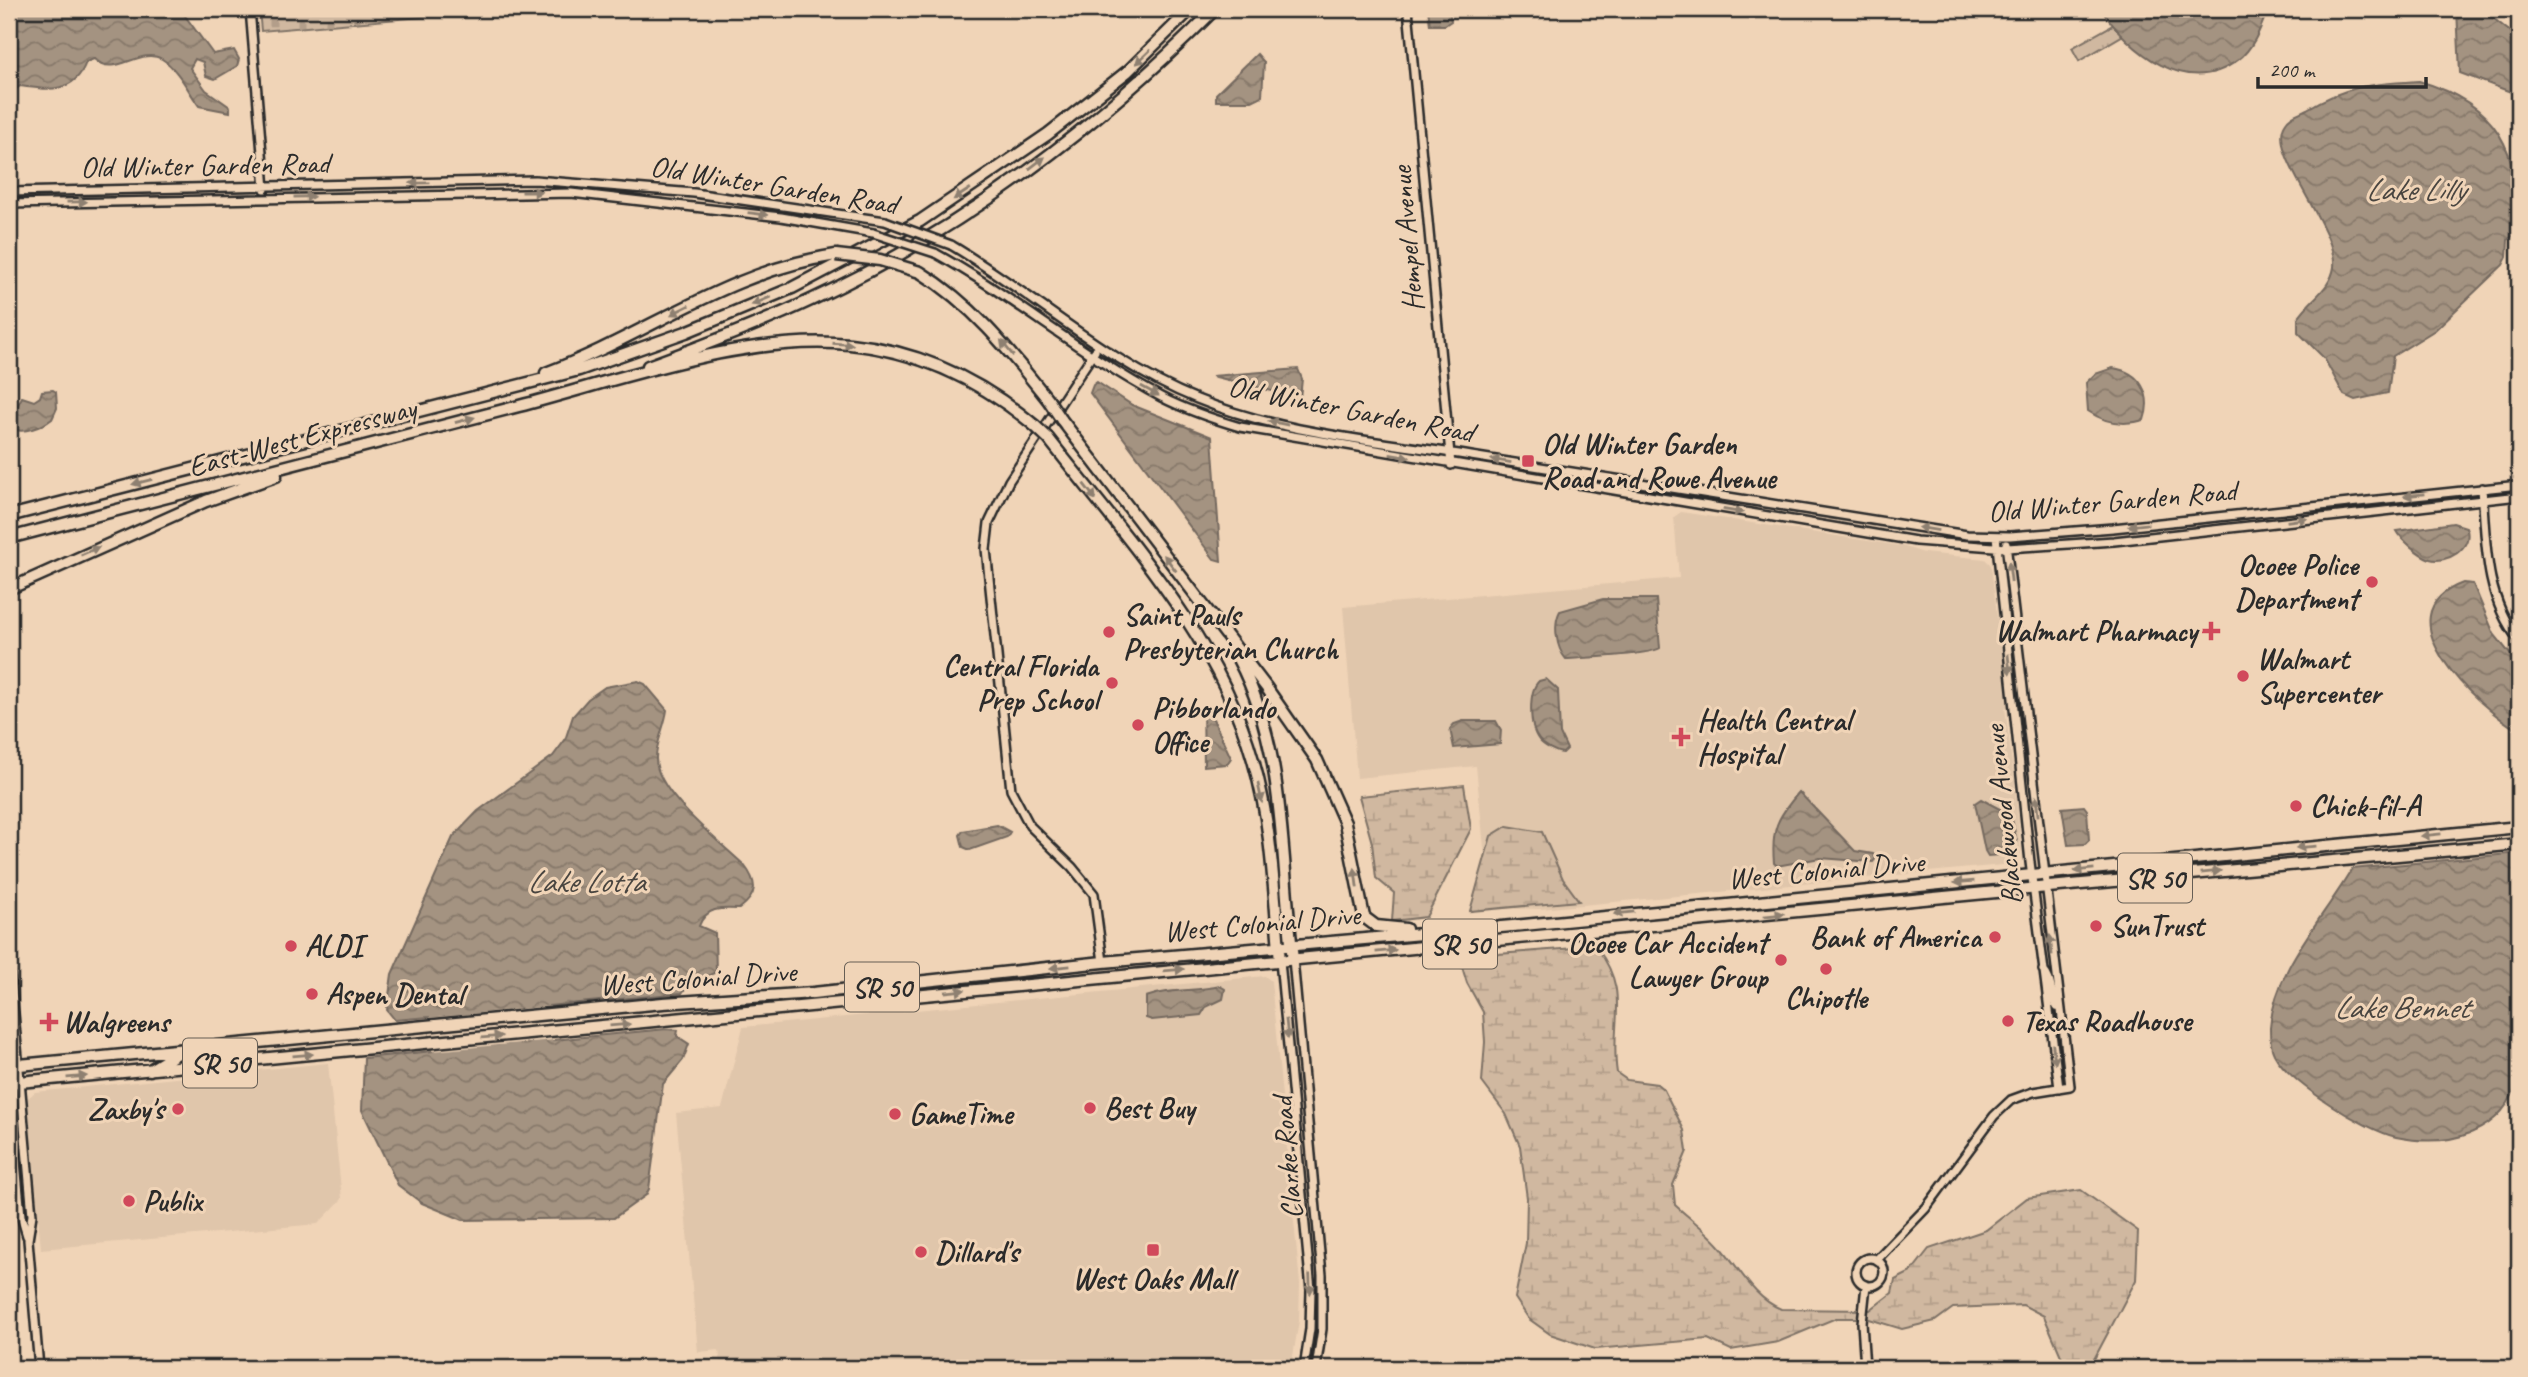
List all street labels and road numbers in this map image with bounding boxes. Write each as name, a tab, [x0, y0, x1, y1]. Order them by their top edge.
street label: Old Winter Garden Road	[80, 144, 334, 186]
street label: Old Winter Garden Road	[648, 147, 904, 224]
street label: Hempel Avenue	[1382, 162, 1432, 313]
street label: Old Winter Garden Road	[1225, 367, 1481, 452]
street label: East-West Expressway	[184, 388, 423, 486]
street label: Old Winter Garden Road	[1986, 471, 2242, 531]
street label: Blackwood Avenue	[1974, 721, 2031, 907]
street label: West Colonial Drive	[1726, 842, 1928, 897]
road number: SR 50	[2118, 854, 2192, 903]
street label: West Colonial Drive	[1162, 895, 1364, 950]
road number: SR 50	[1423, 920, 1497, 968]
street label: West Colonial Drive	[599, 952, 800, 1004]
road number: SR 50	[845, 962, 919, 1012]
road number: SR 50	[183, 1038, 257, 1088]
street label: Clarke Road	[1262, 1091, 1311, 1221]

